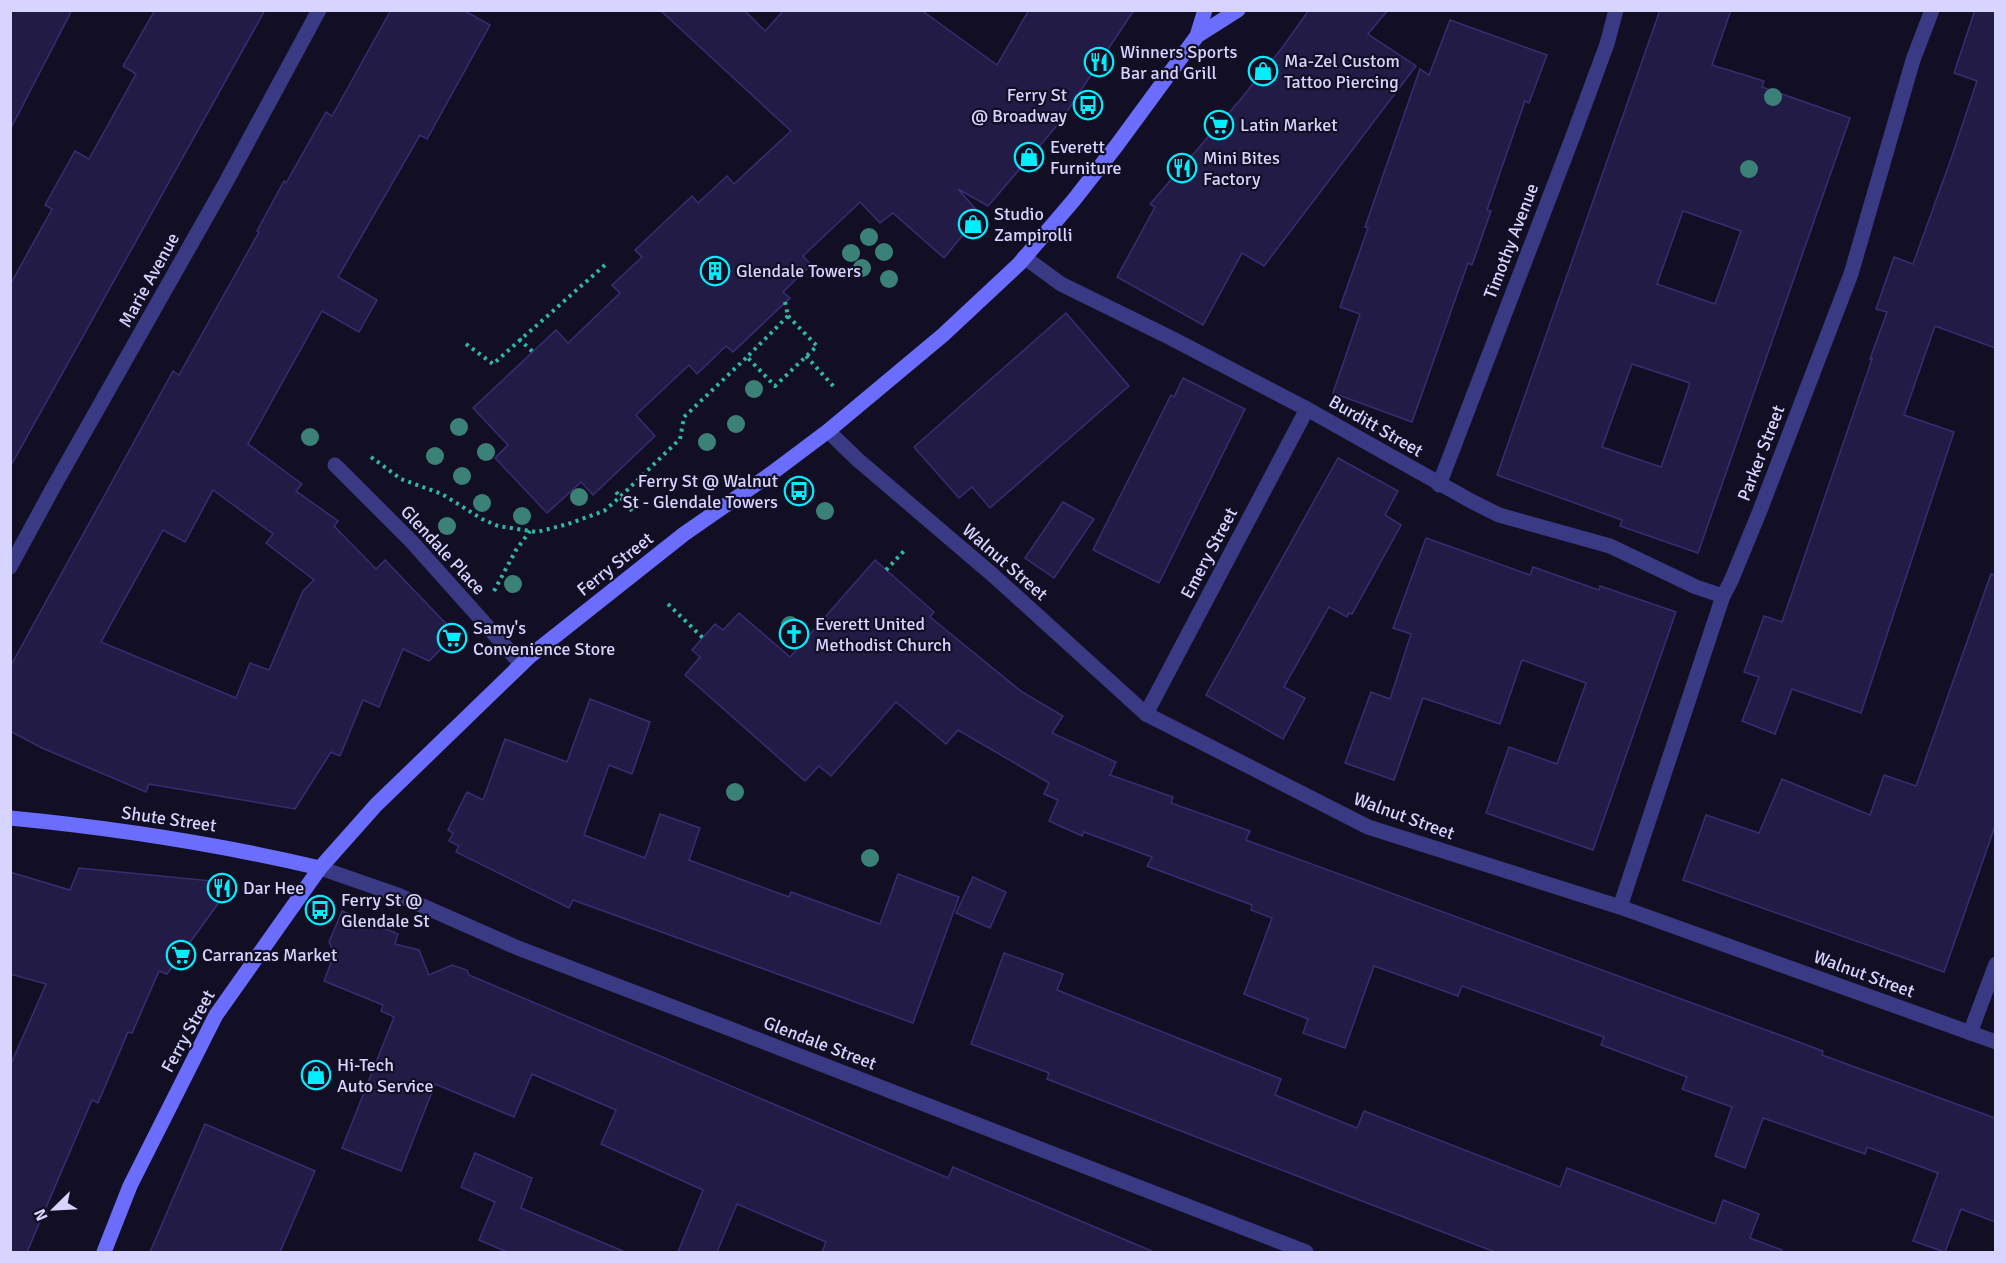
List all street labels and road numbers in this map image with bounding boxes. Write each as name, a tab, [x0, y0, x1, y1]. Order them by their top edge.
street label: Timothy Avenue	[1479, 180, 1543, 302]
street label: Marie Avenue	[114, 229, 184, 331]
street label: Burditt Street	[1325, 390, 1427, 462]
street label: Parker Street	[1733, 402, 1789, 504]
street label: Glendale Place	[396, 501, 490, 599]
street label: Emery Street	[1176, 504, 1242, 602]
street label: Walnut Street	[958, 519, 1052, 605]
street label: Ferry Street	[572, 527, 658, 601]
street label: Walnut Street	[1350, 788, 1458, 844]
street label: Shute Street	[120, 801, 218, 837]
street label: Walnut Street	[1810, 946, 1918, 1002]
street label: Ferry Street	[156, 986, 220, 1076]
street label: Glendale Street	[760, 1011, 880, 1075]

